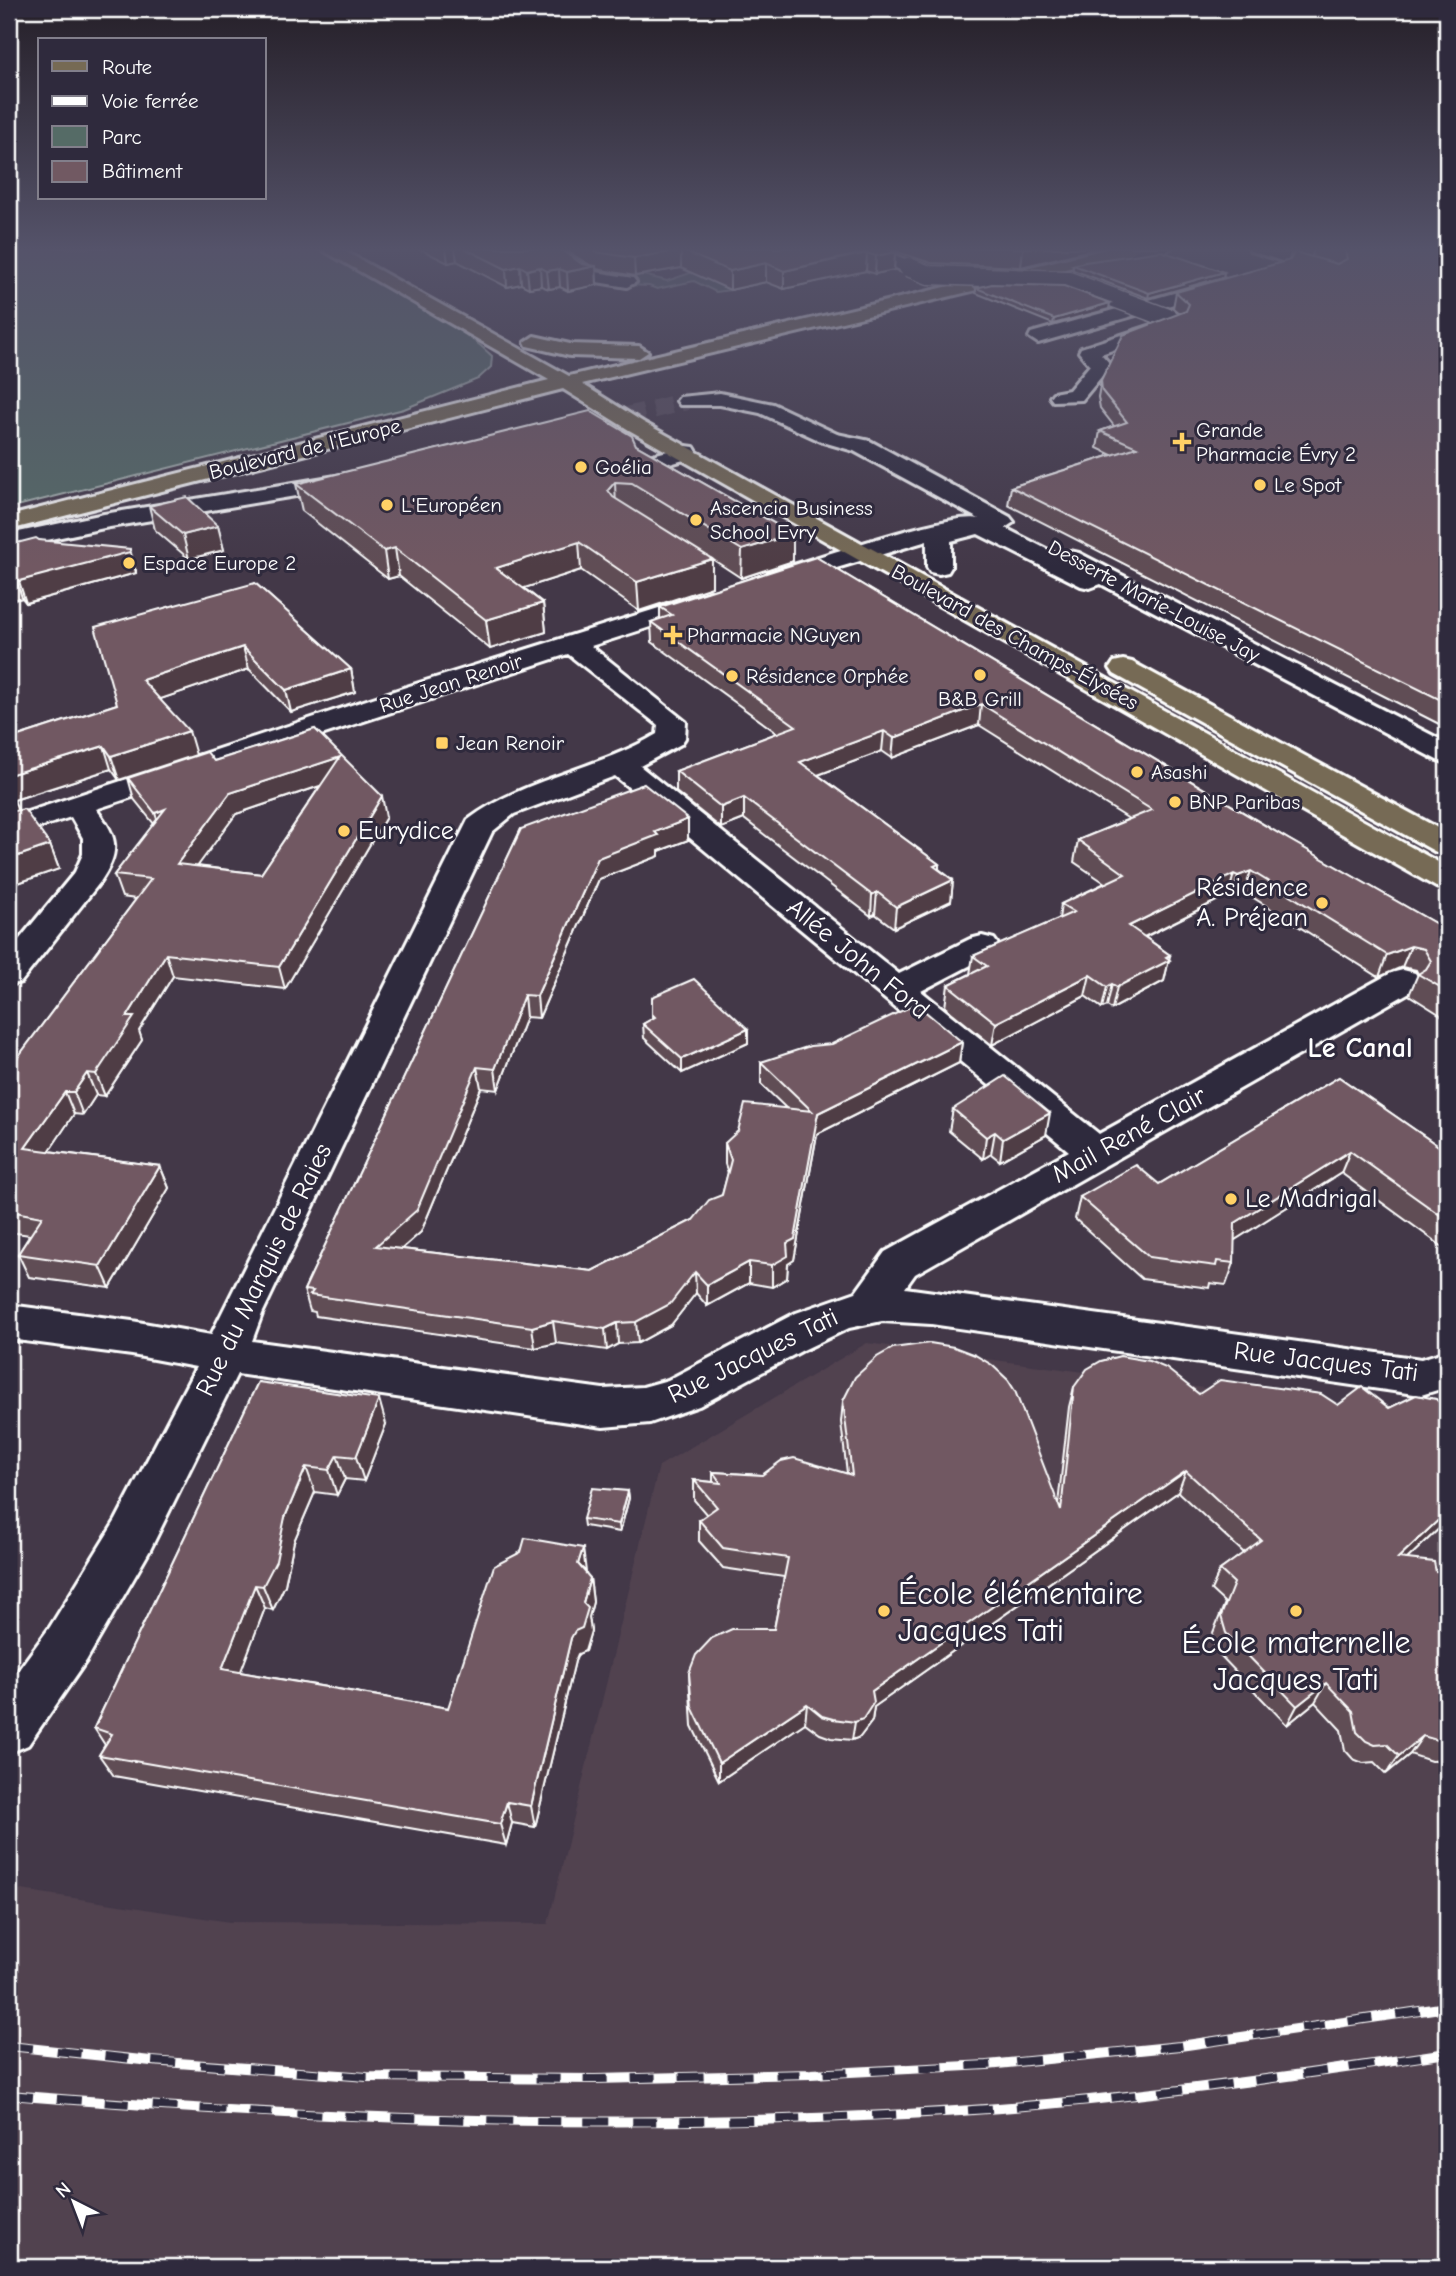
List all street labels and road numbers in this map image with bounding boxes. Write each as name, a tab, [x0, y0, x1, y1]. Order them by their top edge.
street label: Boulevard de l'Europe	[207, 414, 403, 484]
street label: Desserte Marie-Louise Jay	[1044, 535, 1264, 667]
street label: Boulevard des Champs-Élysées	[888, 559, 1142, 715]
street label: Rue Jean Renoir	[376, 648, 526, 717]
street label: Allée John Ford	[781, 892, 935, 1026]
street label: Mail René Clair	[1047, 1080, 1212, 1190]
street label: Rue du Marquis de Raies	[190, 1139, 338, 1401]
street label: Rue Jacques Tati	[663, 1302, 843, 1410]
street label: Rue Jacques Tati	[1232, 1336, 1420, 1388]

